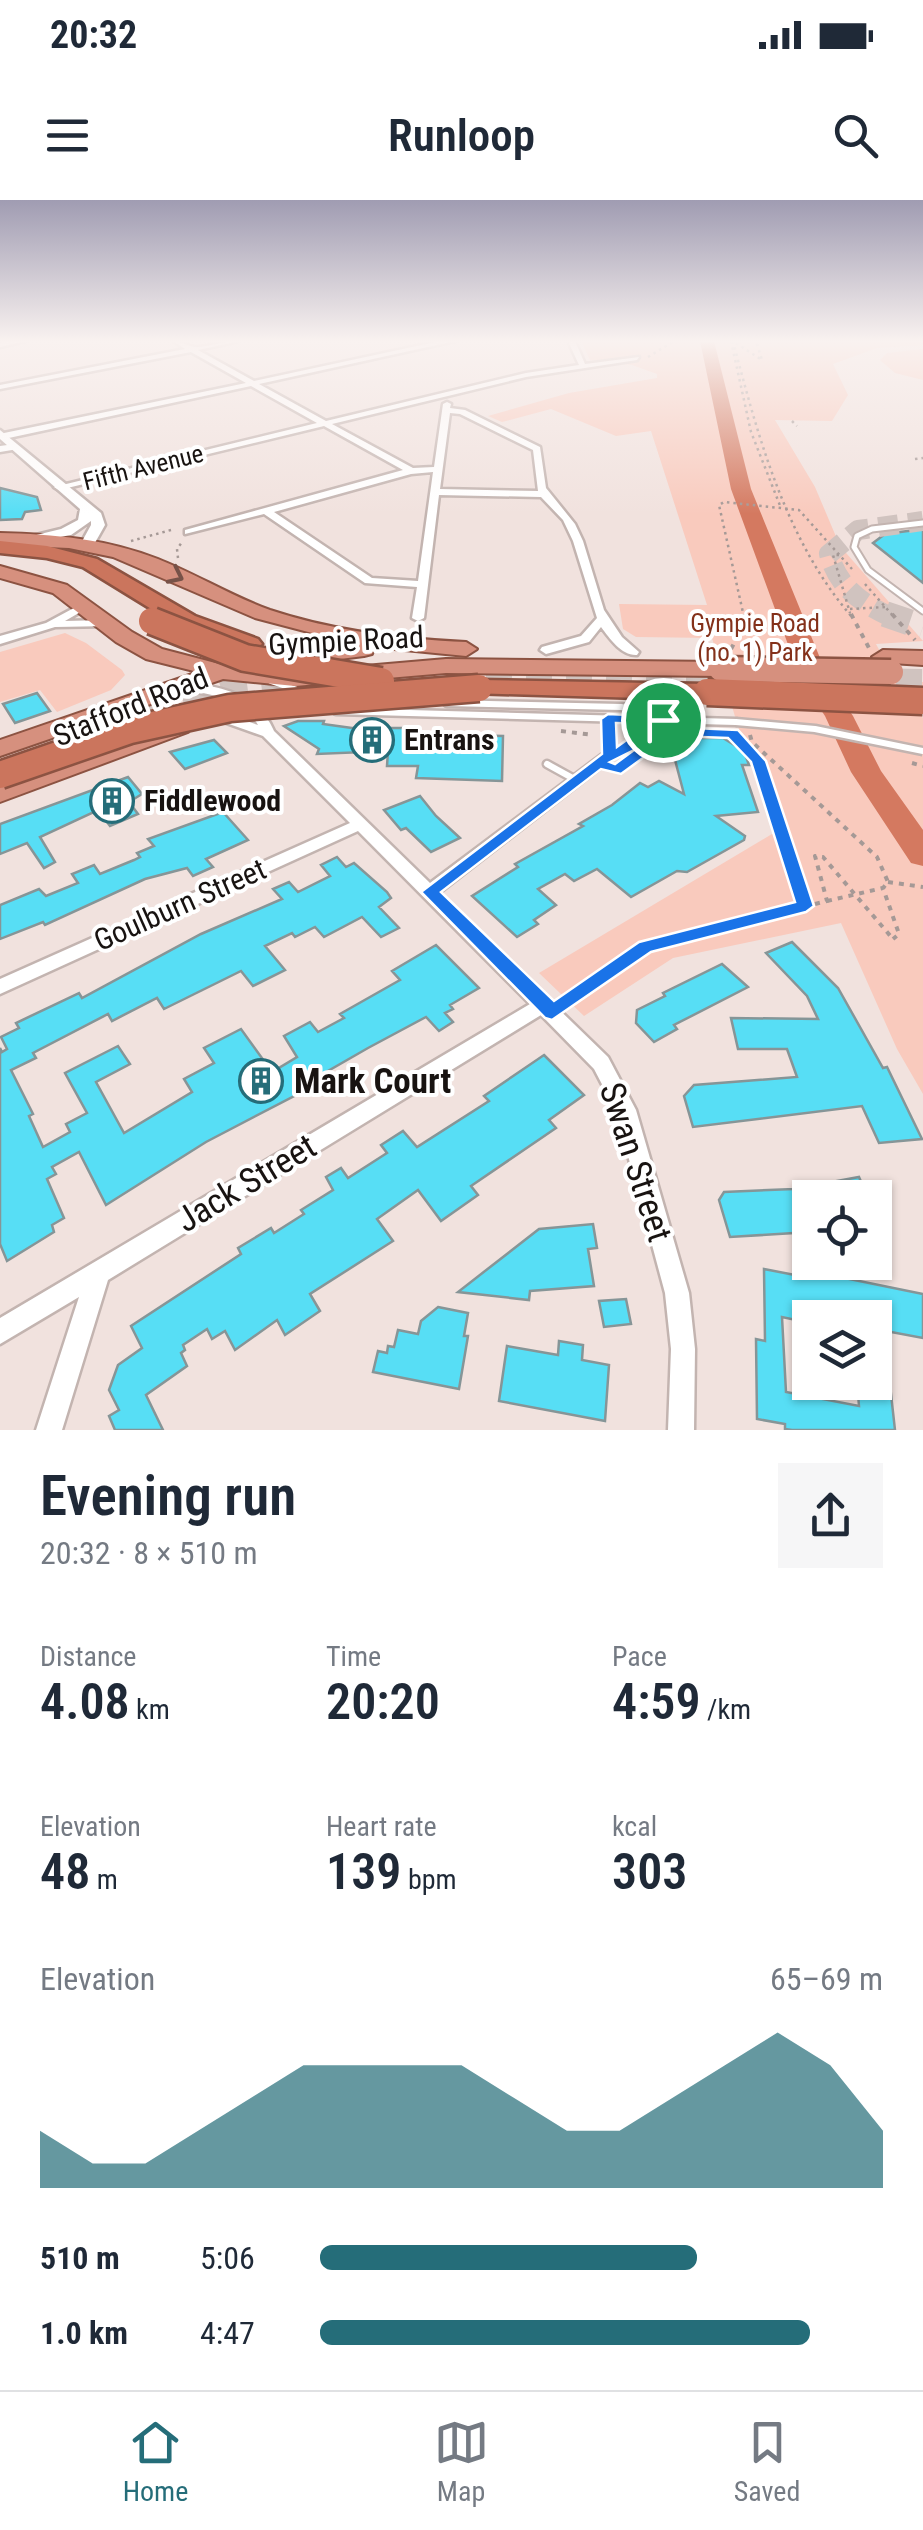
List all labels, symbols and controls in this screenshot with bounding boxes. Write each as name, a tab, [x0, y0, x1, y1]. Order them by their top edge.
text: 20:32	[50, 13, 137, 57]
icon: menu	[40, 108, 95, 163]
icon: search	[828, 108, 883, 163]
text: Runloop	[388, 109, 535, 162]
street label: Fifth Avenue	[80, 439, 206, 496]
one-way arrow	[166, 563, 184, 583]
park label: Gympie Road (no. 1) Park	[690, 609, 820, 667]
street label: Gympie Road	[267, 619, 425, 662]
street label: Stafford Road	[48, 660, 213, 753]
pin	[621, 678, 706, 763]
icon: arrive	[636, 693, 691, 748]
building icon: Entrans	[349, 717, 395, 763]
place label: Entrans	[404, 722, 495, 757]
building icon: Fiddlewood	[89, 778, 135, 824]
place label: Fiddlewood	[144, 783, 281, 818]
street label: Goulburn Street	[88, 851, 271, 958]
building icon: Mark Court	[238, 1058, 284, 1104]
place label: Mark Court	[294, 1061, 451, 1102]
street label: Swan Street	[591, 1078, 680, 1247]
street label: Jack Street	[169, 1126, 324, 1241]
map controls	[792, 1180, 892, 1400]
button: locate	[792, 1180, 892, 1280]
button: layers	[792, 1300, 892, 1400]
button: share	[778, 1463, 883, 1568]
text: Evening run	[40, 1464, 296, 1528]
text: 20:32 · 8 × 510 m	[40, 1534, 258, 1572]
text: Distance	[40, 1640, 137, 1673]
text: Time	[326, 1640, 381, 1673]
text: Pace	[612, 1640, 667, 1673]
text: 4.08	[40, 1673, 130, 1731]
text: 20:20	[326, 1673, 440, 1731]
text: 4:59	[612, 1673, 701, 1731]
text: km	[130, 1693, 170, 1726]
text: /km	[701, 1693, 751, 1726]
text: Elevation	[40, 1810, 141, 1843]
text: Heart rate	[326, 1810, 437, 1843]
text: kcal	[612, 1810, 657, 1843]
text: 48	[40, 1843, 90, 1901]
text: 139	[326, 1843, 401, 1901]
text: 303	[612, 1843, 687, 1901]
text: m	[90, 1863, 118, 1896]
text: bpm	[401, 1863, 457, 1896]
text: Elevation	[40, 1960, 155, 1998]
text: 65–69 m	[770, 1960, 883, 1998]
text: 510 m	[40, 2239, 120, 2277]
text: 5:06	[200, 2239, 255, 2277]
text: 1.0 km	[40, 2314, 128, 2352]
text: 4:47	[200, 2314, 255, 2352]
tab: Home	[123, 2415, 188, 2508]
tab: Map	[434, 2415, 489, 2508]
tab: Saved	[734, 2415, 800, 2508]

